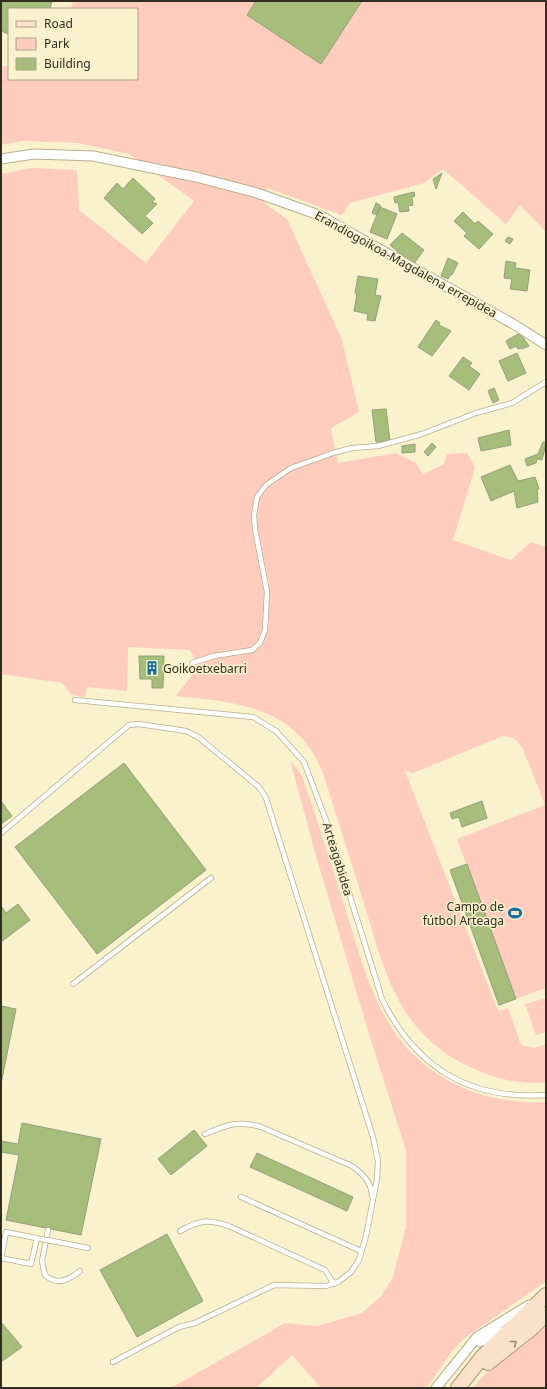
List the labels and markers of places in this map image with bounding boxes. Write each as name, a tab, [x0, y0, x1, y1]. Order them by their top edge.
building icon: Goikoetxebarri	[144, 660, 160, 676]
place label: Goikoetxebarri	[163, 660, 247, 677]
place label: Campo de fútbol Arteaga	[423, 898, 504, 929]
sports icon: Campo de fútbol Arteaga	[507, 905, 523, 921]

